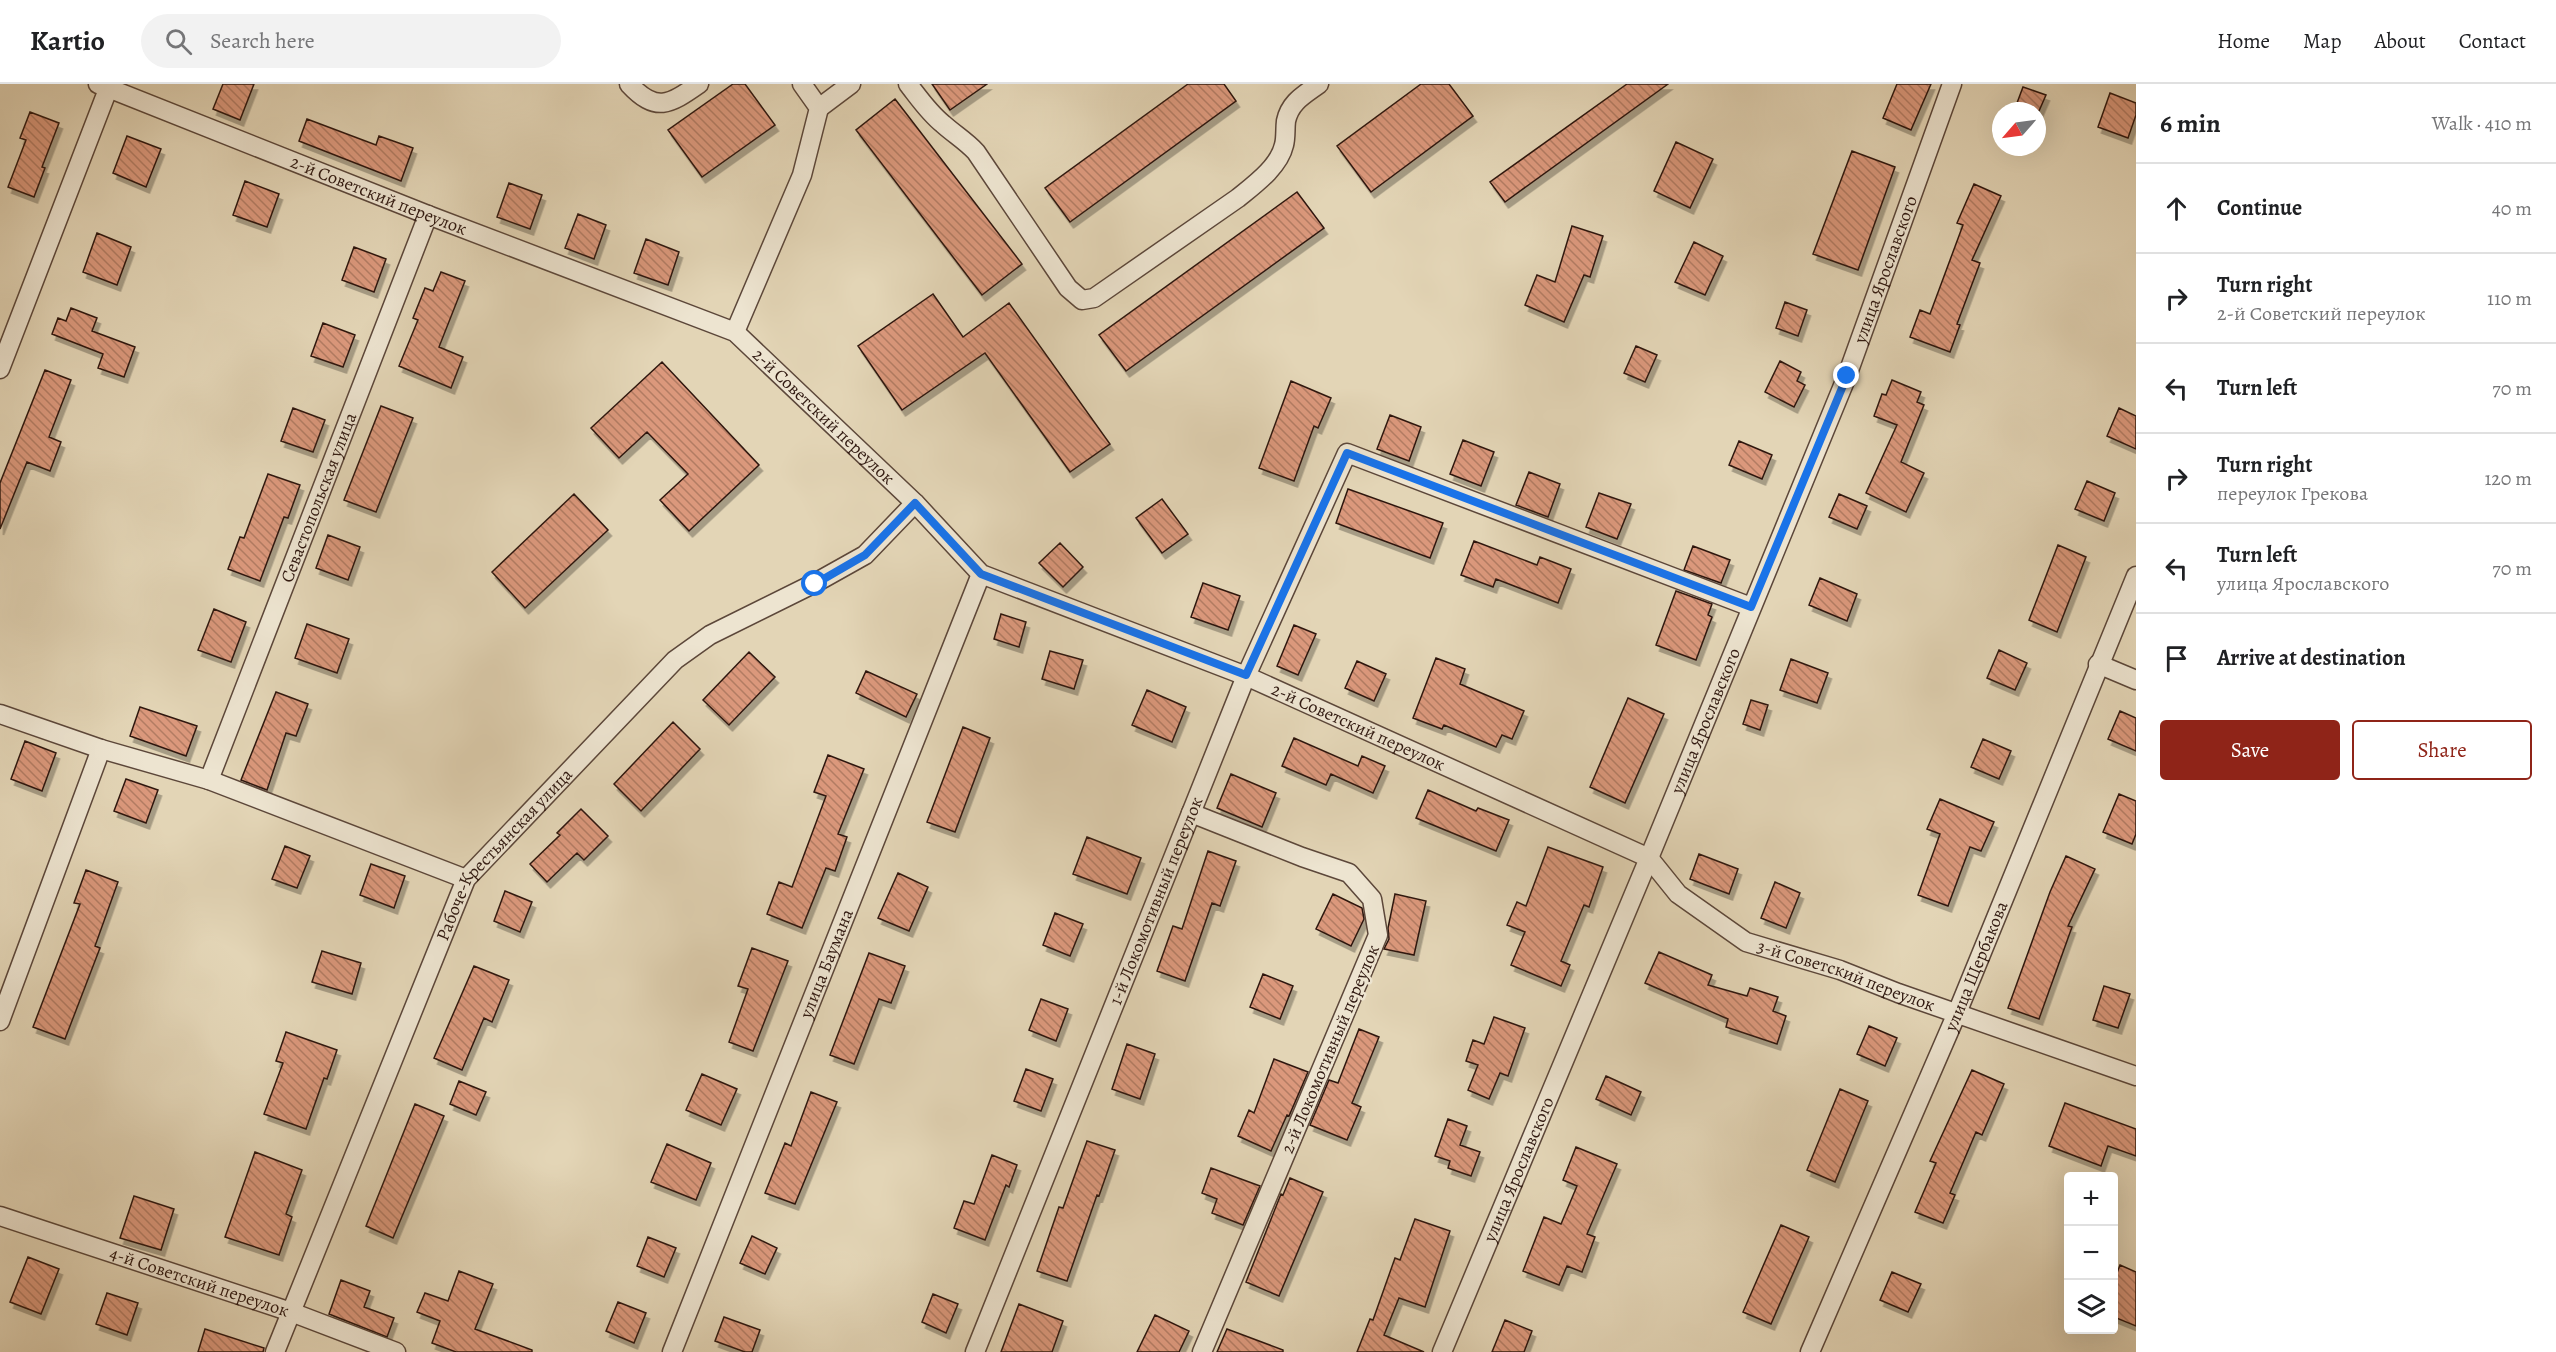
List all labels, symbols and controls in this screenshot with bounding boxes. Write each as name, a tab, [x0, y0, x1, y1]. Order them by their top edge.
search box	[141, 14, 561, 68]
text: Kartio	[30, 22, 105, 60]
icon: search	[162, 25, 195, 58]
text: Search here	[210, 26, 315, 56]
text: Home	[2217, 27, 2270, 55]
text: Map	[2303, 27, 2341, 55]
text: About	[2374, 27, 2426, 55]
text: Contact	[2459, 27, 2526, 55]
north arrow	[1992, 102, 2046, 156]
text: 6 min	[2160, 106, 2221, 141]
text: Walk · 410 m	[2432, 110, 2532, 137]
street label: 2-й Советский переулок	[287, 150, 470, 241]
street label: улица Ярославского	[1847, 192, 1923, 347]
icon: ahead	[2160, 192, 2193, 225]
text: Continue	[2217, 193, 2302, 223]
text: 40 m	[2492, 195, 2532, 222]
text: Turn right	[2217, 270, 2313, 300]
icon: right	[2160, 282, 2193, 315]
text: 110 m	[2487, 285, 2532, 312]
text: 2-й Советский переулок	[2217, 300, 2426, 327]
street label: 2-й Советский переулок	[747, 343, 900, 490]
route end	[1833, 362, 1859, 388]
icon: left	[2160, 372, 2193, 405]
text: Turn left	[2217, 373, 2297, 403]
text: 70 m	[2492, 375, 2532, 402]
street label: Севастопольская улица	[275, 408, 363, 586]
text: Turn right	[2217, 450, 2313, 480]
icon: right	[2160, 462, 2193, 495]
text: 120 m	[2484, 465, 2532, 492]
text: переулок Грекова	[2217, 480, 2368, 507]
text: Turn left	[2217, 540, 2297, 570]
icon: left	[2160, 552, 2193, 585]
text: 70 m	[2492, 555, 2532, 582]
route start	[801, 570, 827, 596]
text: улица Ярославского	[2217, 570, 2389, 597]
icon: arrive	[2160, 642, 2193, 675]
text: Arrive at destination	[2217, 643, 2406, 673]
street label: улица Ярославского	[1664, 644, 1746, 798]
street label: 2-й Советский переулок	[1268, 677, 1449, 776]
button: Save	[2160, 720, 2340, 780]
button: Share	[2352, 720, 2532, 780]
street label: Рабоче-Крестьянская улица	[430, 762, 578, 944]
street label: 1-й Локомотивный переулок	[1103, 793, 1208, 1009]
street label: улица Щербакова	[1938, 897, 2014, 1036]
street label: улица Баумана	[793, 905, 859, 1023]
street label: 3-й Советский переулок	[1754, 934, 1938, 1017]
street label: 2-й Локомотивный переулок	[1275, 941, 1385, 1157]
street label: улица Ярославского	[1477, 1093, 1560, 1247]
map controls	[2064, 1172, 2118, 1334]
button: +	[2064, 1172, 2118, 1226]
button: −	[2064, 1226, 2118, 1280]
street label: 4-й Советский переулок	[107, 1241, 292, 1323]
button: layers	[2064, 1280, 2118, 1334]

